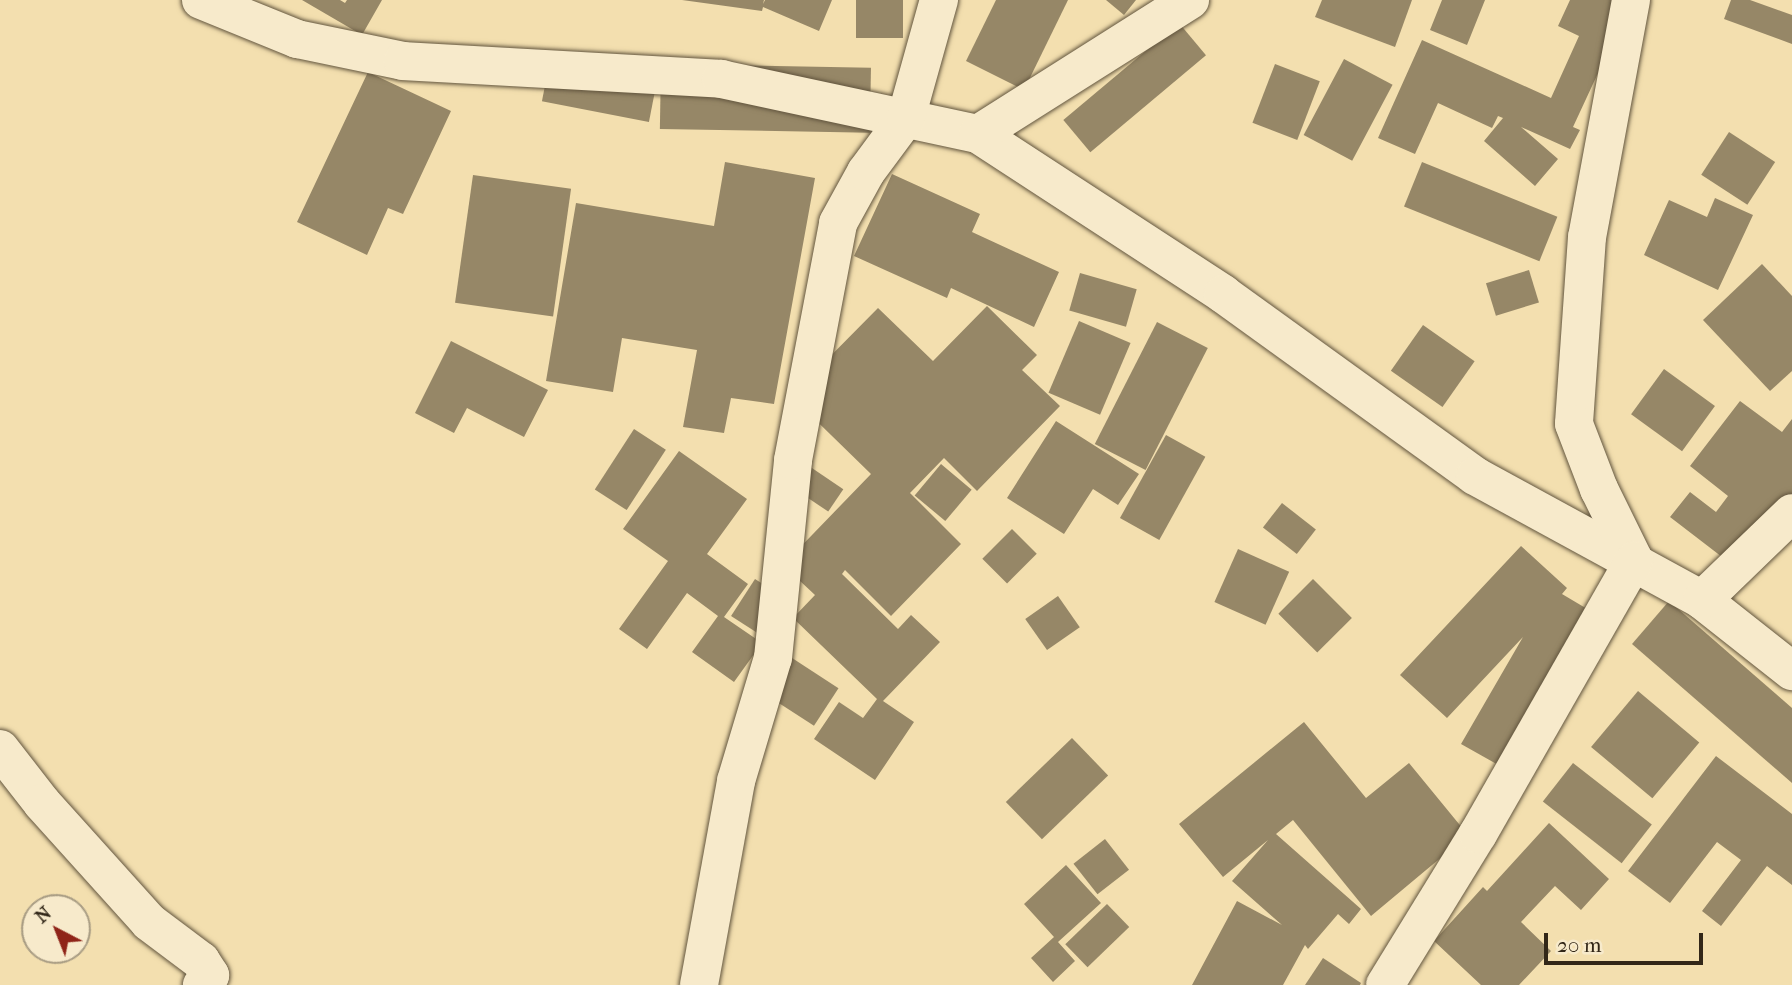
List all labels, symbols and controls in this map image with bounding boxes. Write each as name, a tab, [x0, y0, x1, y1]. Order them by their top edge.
north arrow	[21, 894, 91, 964]
text: N	[31, 902, 56, 928]
scale bar	[1547, 918, 1706, 962]
text: 20 m	[1557, 933, 1601, 957]

